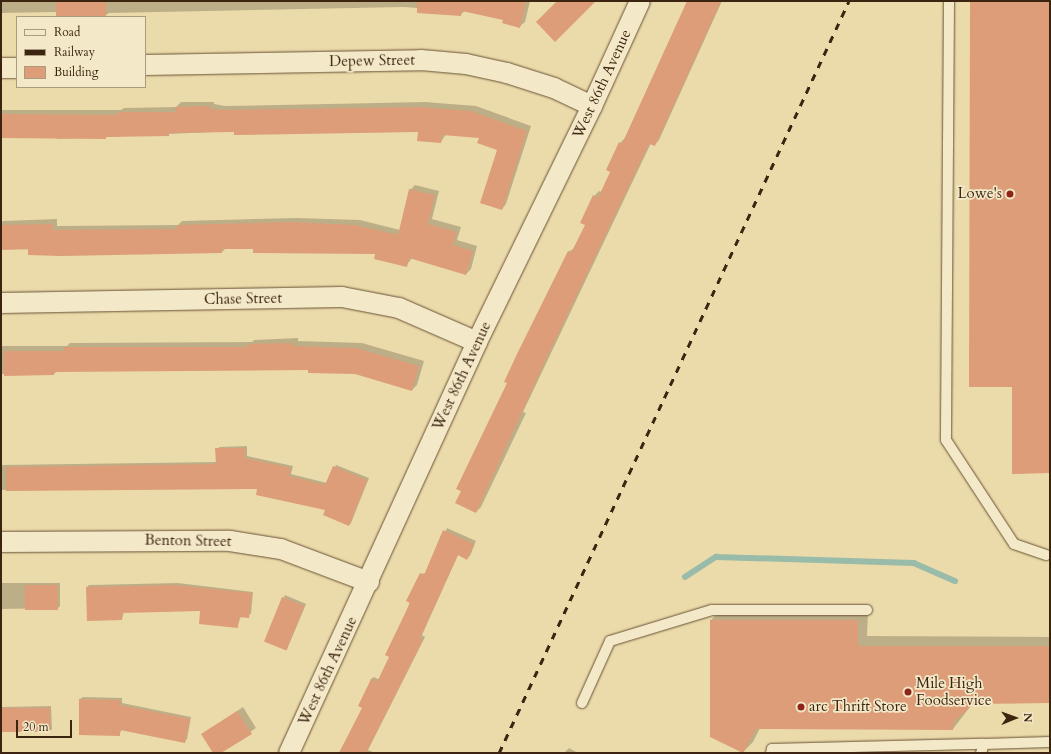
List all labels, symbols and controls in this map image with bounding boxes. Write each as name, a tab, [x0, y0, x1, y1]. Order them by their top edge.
legend	[16, 16, 146, 88]
text: Road	[54, 24, 80, 40]
street label: West 86th Avenue	[569, 27, 635, 141]
text: Railway	[54, 44, 95, 60]
street label: Depew Street	[329, 51, 415, 71]
text: Building	[54, 64, 98, 80]
place label: Lowe's	[958, 185, 1002, 203]
marker: Lowe's	[1005, 189, 1015, 199]
street label: Chase Street	[204, 289, 282, 309]
street label: West 86th Avenue	[429, 319, 495, 433]
street label: Benton Street	[144, 531, 232, 551]
street label: West 86th Avenue	[295, 614, 361, 728]
place label: Mile High Foodservice	[916, 674, 992, 709]
marker: Mile High Foodservice	[903, 687, 913, 697]
place label: arc Thrift Store	[809, 698, 907, 716]
north arrow	[995, 698, 1035, 738]
marker: arc Thrift Store	[796, 702, 806, 712]
scale bar	[18, 712, 74, 738]
text: N	[1020, 713, 1035, 723]
text: 20 m	[23, 719, 49, 735]

